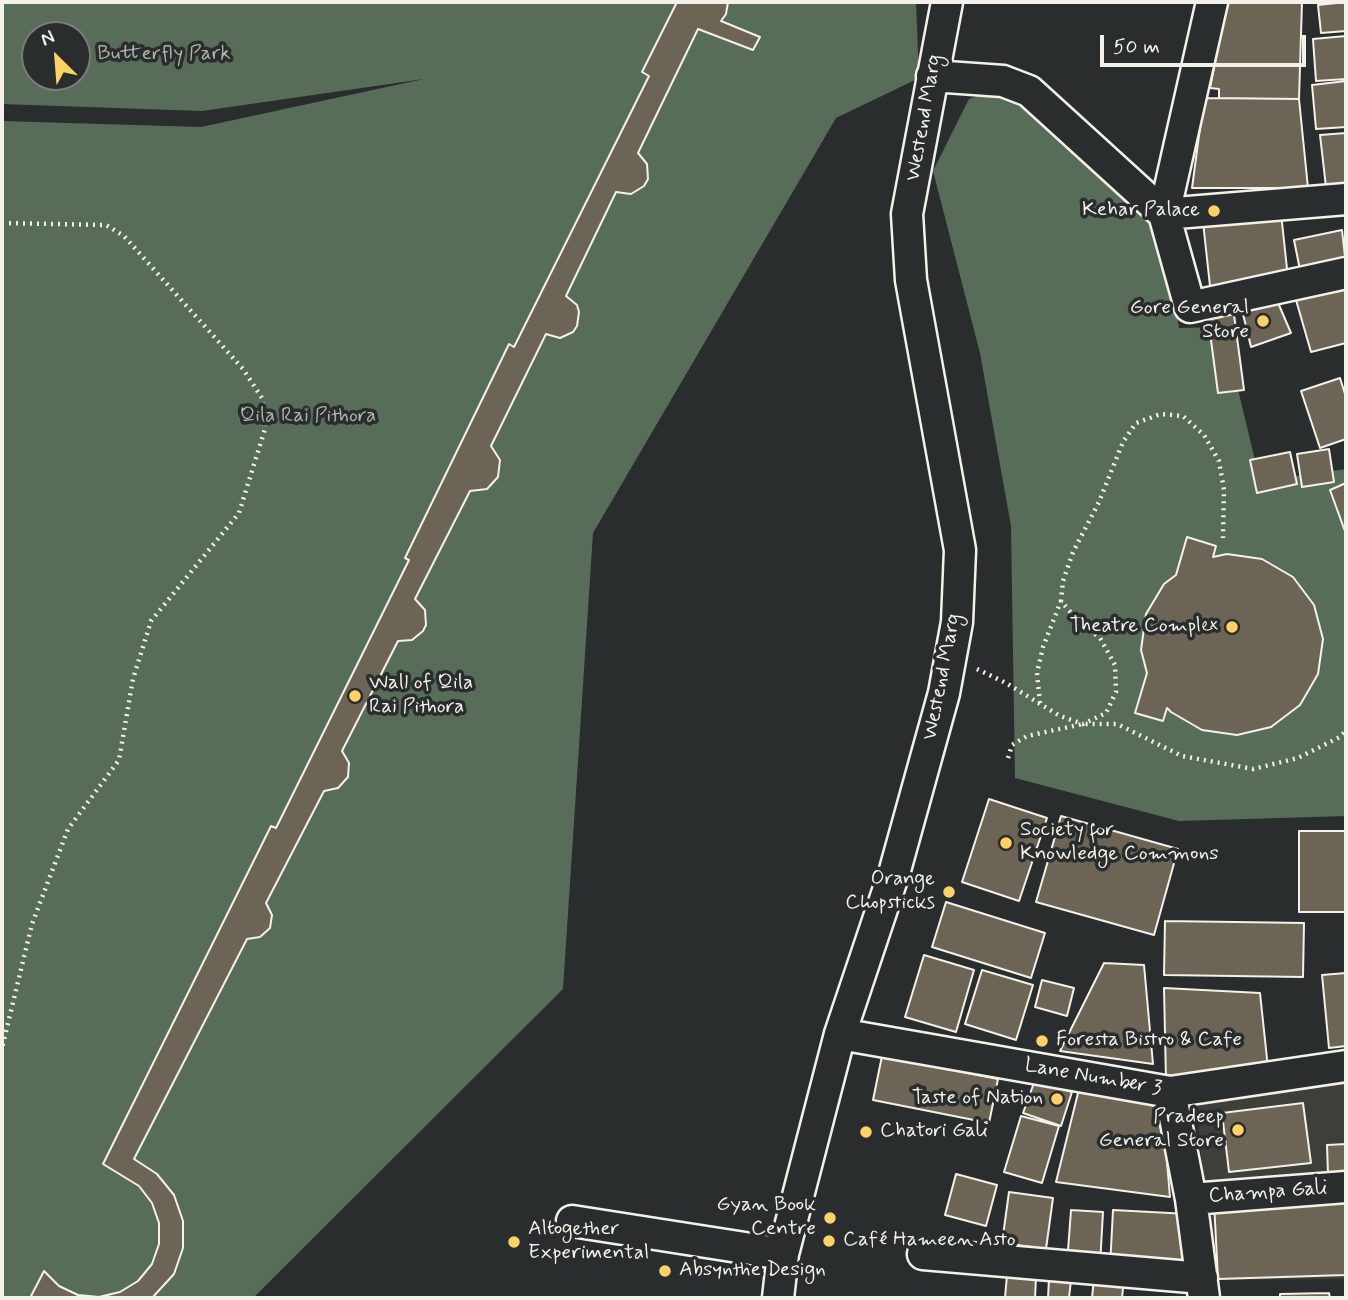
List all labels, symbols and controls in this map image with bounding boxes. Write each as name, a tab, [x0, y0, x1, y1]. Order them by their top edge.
north arrow	[21, 21, 91, 91]
scale bar	[1103, 21, 1310, 65]
text: N	[37, 24, 59, 52]
text: 50 m	[1113, 33, 1160, 61]
park label: Butterfly Park	[97, 42, 231, 68]
street label: Westend Marg	[901, 53, 949, 183]
place label: Kehar Palace	[1082, 198, 1200, 224]
marker: Kehar Palace	[1206, 203, 1222, 219]
place label: Gore General Store	[1130, 296, 1249, 346]
marker: Gore General Store	[1255, 313, 1271, 329]
park label: Qila Rai Pithora	[240, 404, 376, 430]
street label: Westend Marg	[918, 612, 968, 742]
place label: Theatre Complex	[1070, 614, 1218, 640]
marker: Theatre Complex	[1224, 619, 1240, 635]
place label: Wall of Qila Rai Pithora	[369, 671, 473, 721]
marker: Wall of Qila Rai Pithora	[347, 688, 363, 704]
place label: Society for Knowledge Commons	[1020, 818, 1219, 868]
marker: Society for Knowledge Commons	[998, 835, 1014, 851]
place label: Orange Chopsticks	[845, 867, 935, 917]
marker: Orange Chopsticks	[941, 884, 957, 900]
place label: Foresta Bistro & Cafe	[1056, 1028, 1242, 1054]
marker: Foresta Bistro & Cafe	[1034, 1033, 1050, 1049]
street label: Lane Number 3	[1023, 1054, 1163, 1102]
place label: Taste of Nation	[912, 1086, 1043, 1112]
marker: Taste of Nation	[1049, 1091, 1065, 1107]
place label: Pradeep General Store	[1099, 1105, 1224, 1155]
place label: Chatori Gali	[880, 1119, 988, 1145]
marker: Pradeep General Store	[1230, 1122, 1246, 1138]
marker: Chatori Gali	[858, 1124, 874, 1140]
street label: Champa Gali	[1208, 1176, 1328, 1210]
place label: Gyan Book Centre	[716, 1193, 816, 1243]
marker: Gyan Book Centre	[822, 1210, 838, 1226]
place label: Altogether Experimental	[528, 1217, 649, 1267]
place label: Café Hameen Asto	[843, 1228, 1016, 1254]
marker: Café Hameen Asto	[821, 1233, 837, 1249]
marker: Altogether Experimental	[506, 1234, 522, 1250]
place label: Absynthe Design	[679, 1258, 826, 1284]
marker: Absynthe Design	[657, 1263, 673, 1279]

